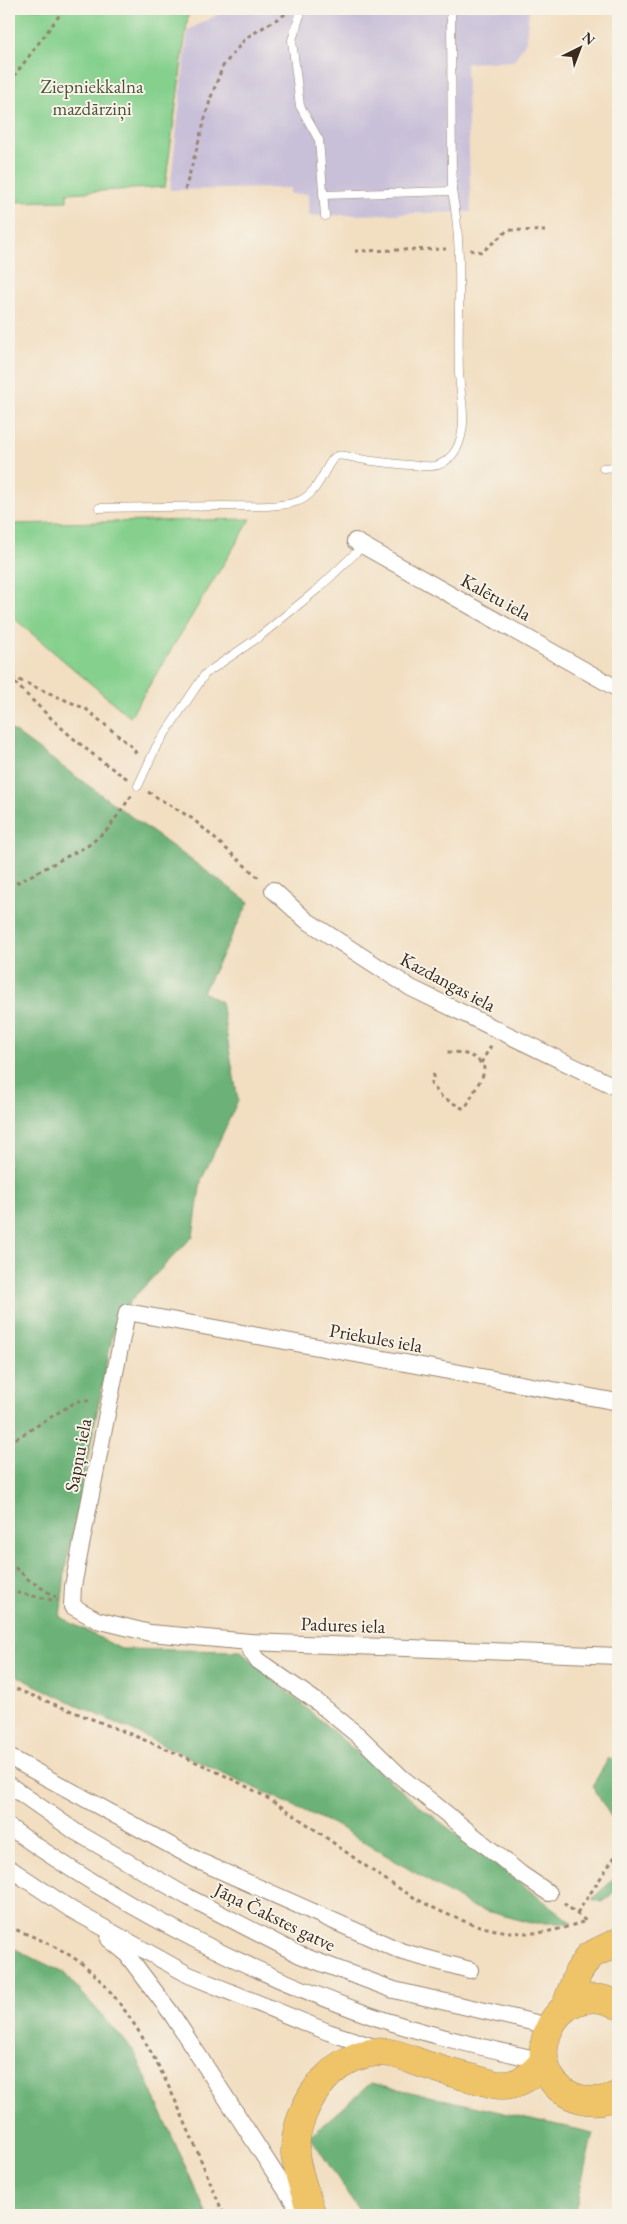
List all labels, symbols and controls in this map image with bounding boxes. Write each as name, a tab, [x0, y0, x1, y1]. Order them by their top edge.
north arrow	[554, 22, 604, 72]
text: N	[578, 28, 599, 49]
park label: Ziepniekkalna mazdārziņi	[40, 74, 144, 121]
street label: Kalētu iela	[456, 568, 536, 627]
street label: Kazdangas iela	[396, 946, 500, 1018]
street label: Priekules iela	[328, 1318, 425, 1359]
street label: Sapņu iela	[59, 1416, 97, 1494]
street label: Padures iela	[300, 1611, 386, 1639]
street label: Jāņa Čakstes gatve	[208, 1876, 340, 1957]

